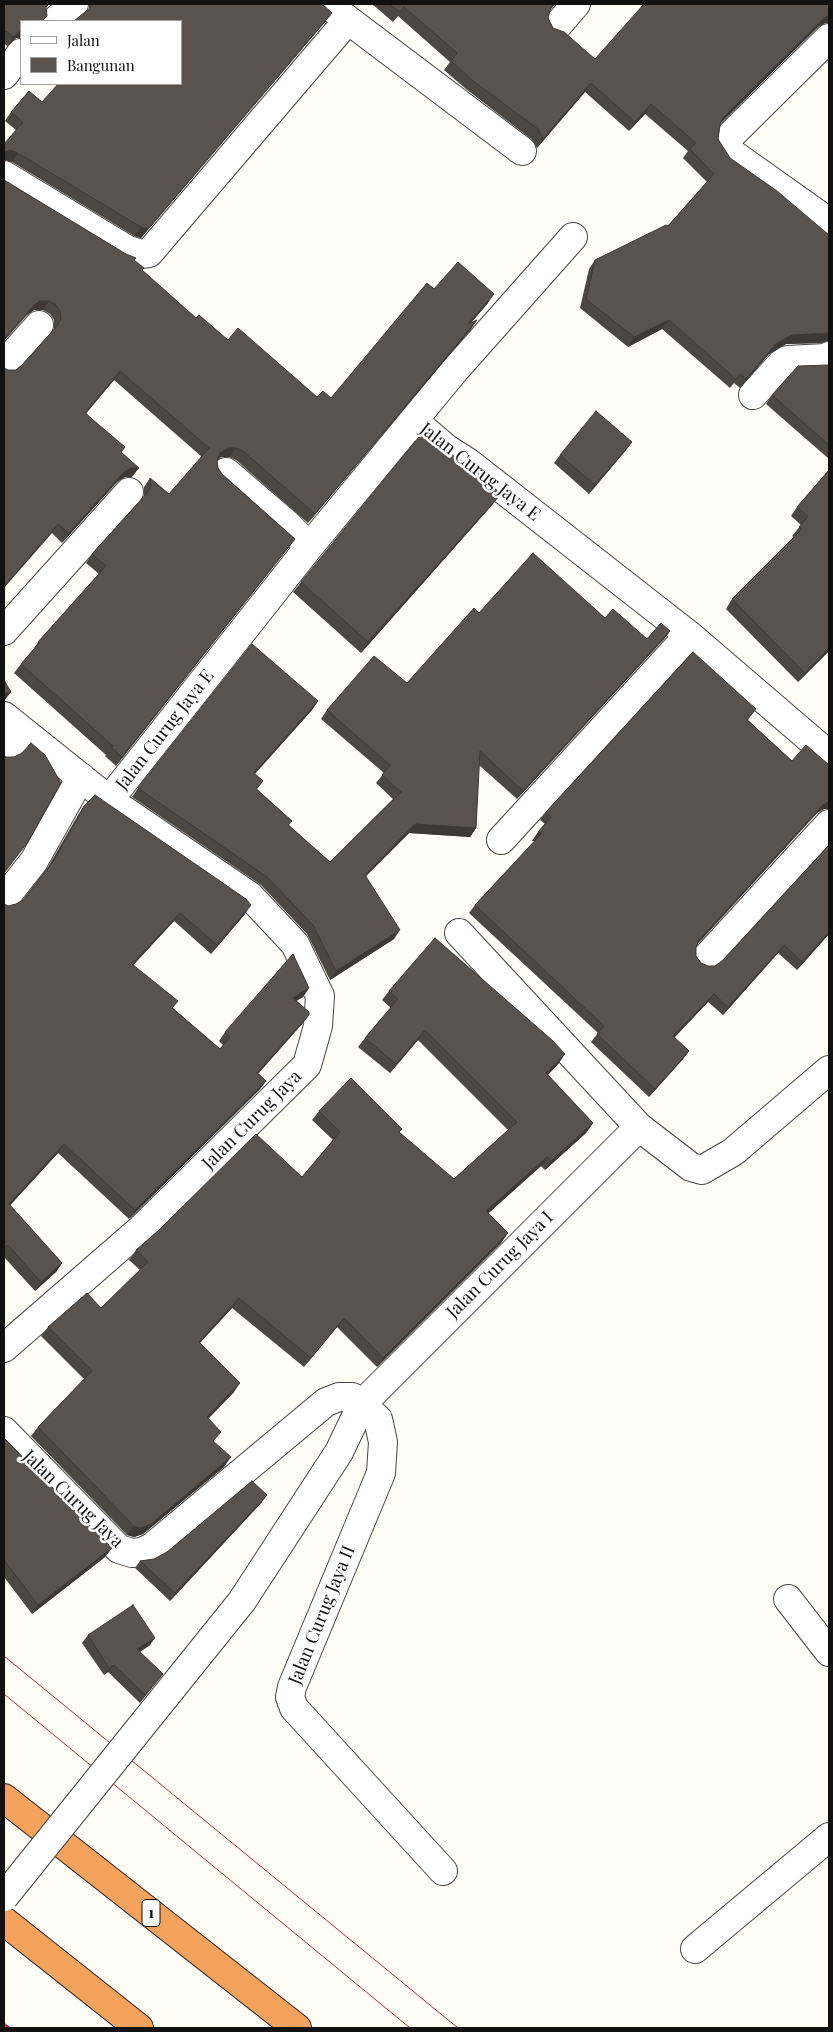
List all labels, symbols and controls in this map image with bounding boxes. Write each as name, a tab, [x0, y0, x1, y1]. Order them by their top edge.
legend	[20, 20, 182, 85]
text: Jalan	[67, 30, 100, 50]
text: Bangunan	[67, 55, 135, 75]
street label: Jalan Curug Jaya E	[416, 418, 544, 526]
street label: Jalan Curug Jaya E	[111, 666, 219, 794]
street label: Jalan Curug Jaya	[198, 1066, 306, 1174]
street label: Jalan Curug Jaya I	[442, 1207, 558, 1323]
street label: Jalan Curug Jaya	[18, 1446, 128, 1552]
street label: Jalan Curug Jaya II	[284, 1542, 360, 1688]
road number: 1	[142, 1900, 160, 1926]

